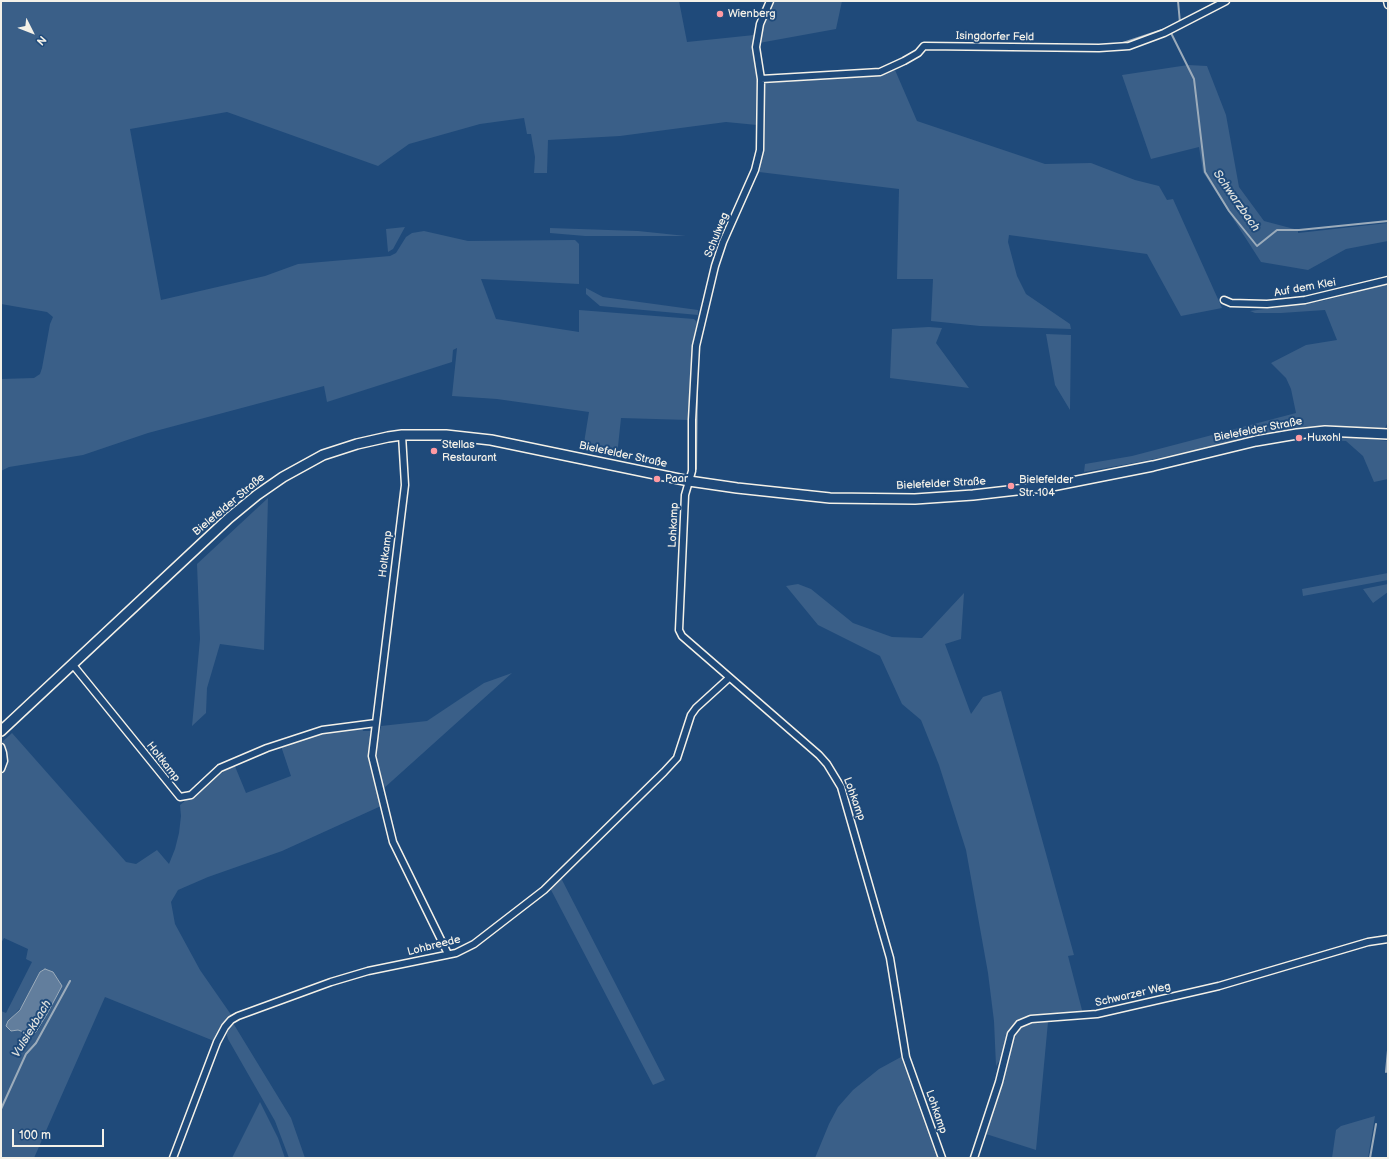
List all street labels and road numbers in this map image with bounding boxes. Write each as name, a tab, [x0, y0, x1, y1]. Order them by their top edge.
street label: Isingdorfer Feld	[956, 30, 1034, 44]
street label: Schulweg	[702, 211, 732, 259]
street label: Auf dem Klei	[1273, 276, 1337, 300]
street label: Bielefelder Straße	[1213, 415, 1303, 445]
street label: Bielefelder Straße	[578, 439, 668, 471]
street label: Bielefelder Straße	[190, 471, 268, 539]
street label: Bielefelder Straße	[896, 475, 986, 493]
street label: Lohkamp	[666, 502, 682, 548]
street label: Holtkamp	[377, 530, 395, 578]
street label: Holtkamp	[143, 739, 183, 785]
street label: Lohkamp	[840, 775, 868, 823]
street label: Lohbreede	[406, 933, 462, 959]
street label: Schwarzer Weg	[1094, 980, 1172, 1010]
street label: Lohkamp	[922, 1088, 950, 1136]

